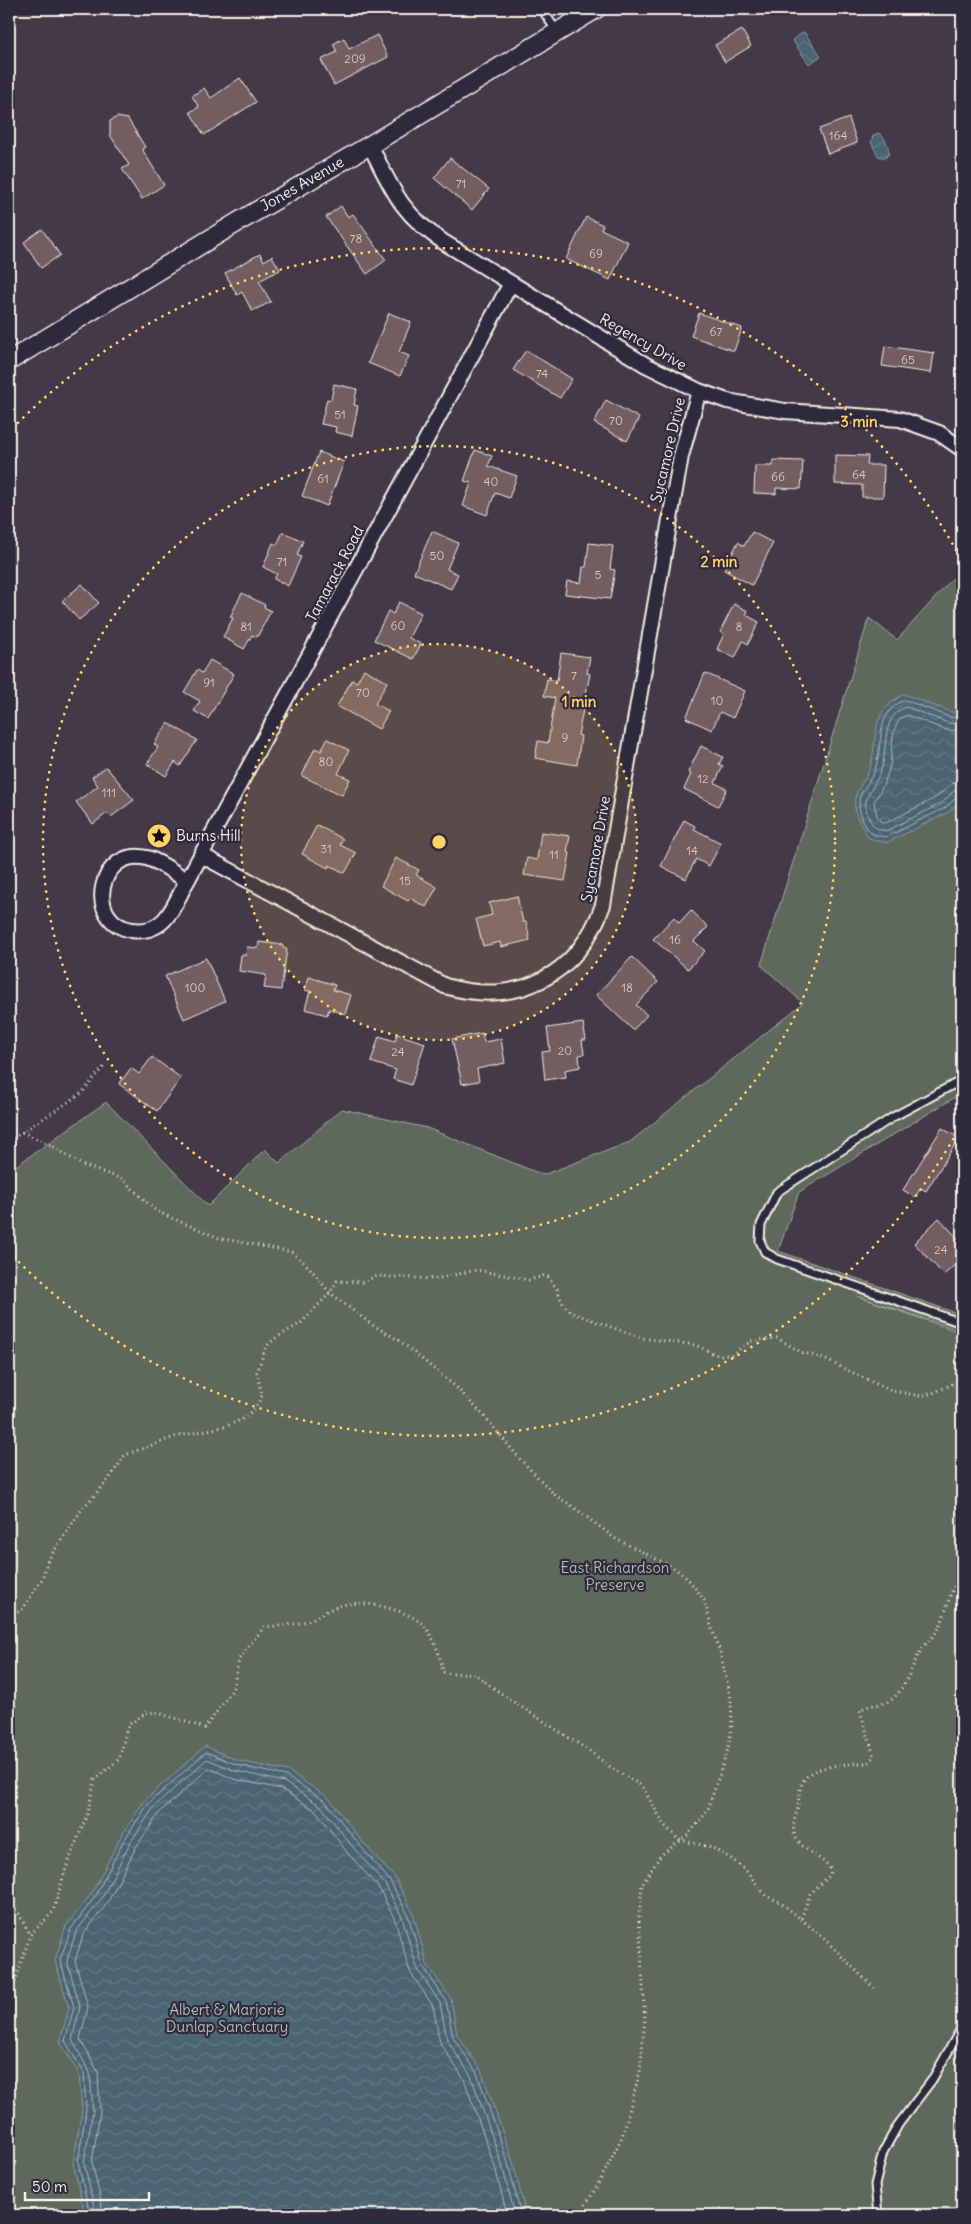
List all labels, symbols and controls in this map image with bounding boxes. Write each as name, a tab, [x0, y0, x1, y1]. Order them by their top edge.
house number: 209	[344, 51, 366, 66]
house number: 164	[829, 128, 847, 143]
street label: Jones Avenue	[257, 152, 347, 215]
house number: 71	[456, 176, 466, 191]
house number: 78	[350, 231, 362, 246]
house number: 69	[589, 246, 603, 261]
street label: Regency Drive	[596, 309, 690, 374]
house number: 67	[710, 324, 723, 339]
house number: 65	[901, 352, 915, 367]
house number: 74	[536, 366, 548, 381]
street label: Sycamore Drive	[646, 395, 689, 504]
house number: 51	[334, 407, 346, 422]
text: 3 min	[840, 412, 878, 431]
house number: 70	[609, 413, 623, 428]
house number: 64	[852, 467, 866, 482]
house number: 66	[771, 469, 785, 484]
house number: 61	[317, 471, 329, 486]
house number: 40	[484, 474, 499, 489]
street label: Tamarack Road	[301, 523, 368, 625]
house number: 50	[430, 548, 445, 563]
text: 2 min	[701, 552, 738, 571]
house number: 71	[277, 554, 287, 569]
house number: 5	[595, 567, 602, 582]
house number: 60	[391, 618, 406, 633]
house number: 81	[240, 619, 252, 634]
house number: 8	[736, 619, 743, 634]
house number: 7	[571, 668, 577, 683]
house number: 91	[203, 675, 215, 690]
house number: 70	[356, 685, 370, 700]
text: 1 min	[562, 692, 597, 711]
house number: 10	[711, 693, 723, 708]
house number: 9	[562, 730, 569, 745]
house number: 80	[319, 754, 334, 769]
house number: 12	[697, 771, 709, 786]
house number: 111	[102, 785, 116, 800]
street label: Sycamore Drive	[577, 794, 614, 903]
place icon: Burns Hill	[146, 823, 172, 849]
place label: Burns Hill	[176, 826, 241, 845]
centre of rings	[430, 833, 448, 851]
house number: 31	[320, 841, 332, 856]
house number: 14	[686, 843, 698, 858]
house number: 11	[549, 847, 559, 862]
house number: 15	[399, 873, 411, 888]
house number: 16	[669, 932, 681, 947]
house number: 100	[185, 980, 205, 995]
house number: 18	[621, 980, 633, 995]
house number: 20	[558, 1043, 572, 1058]
house number: 24	[391, 1044, 405, 1059]
house number: 24	[934, 1242, 948, 1257]
park label: East Richardson Preserve	[560, 1558, 670, 1594]
park label: Albert & Marjorie Dunlap Sanctuary	[166, 2000, 288, 2036]
scale bar	[25, 2169, 149, 2201]
text: 50 m	[32, 2177, 67, 2196]

